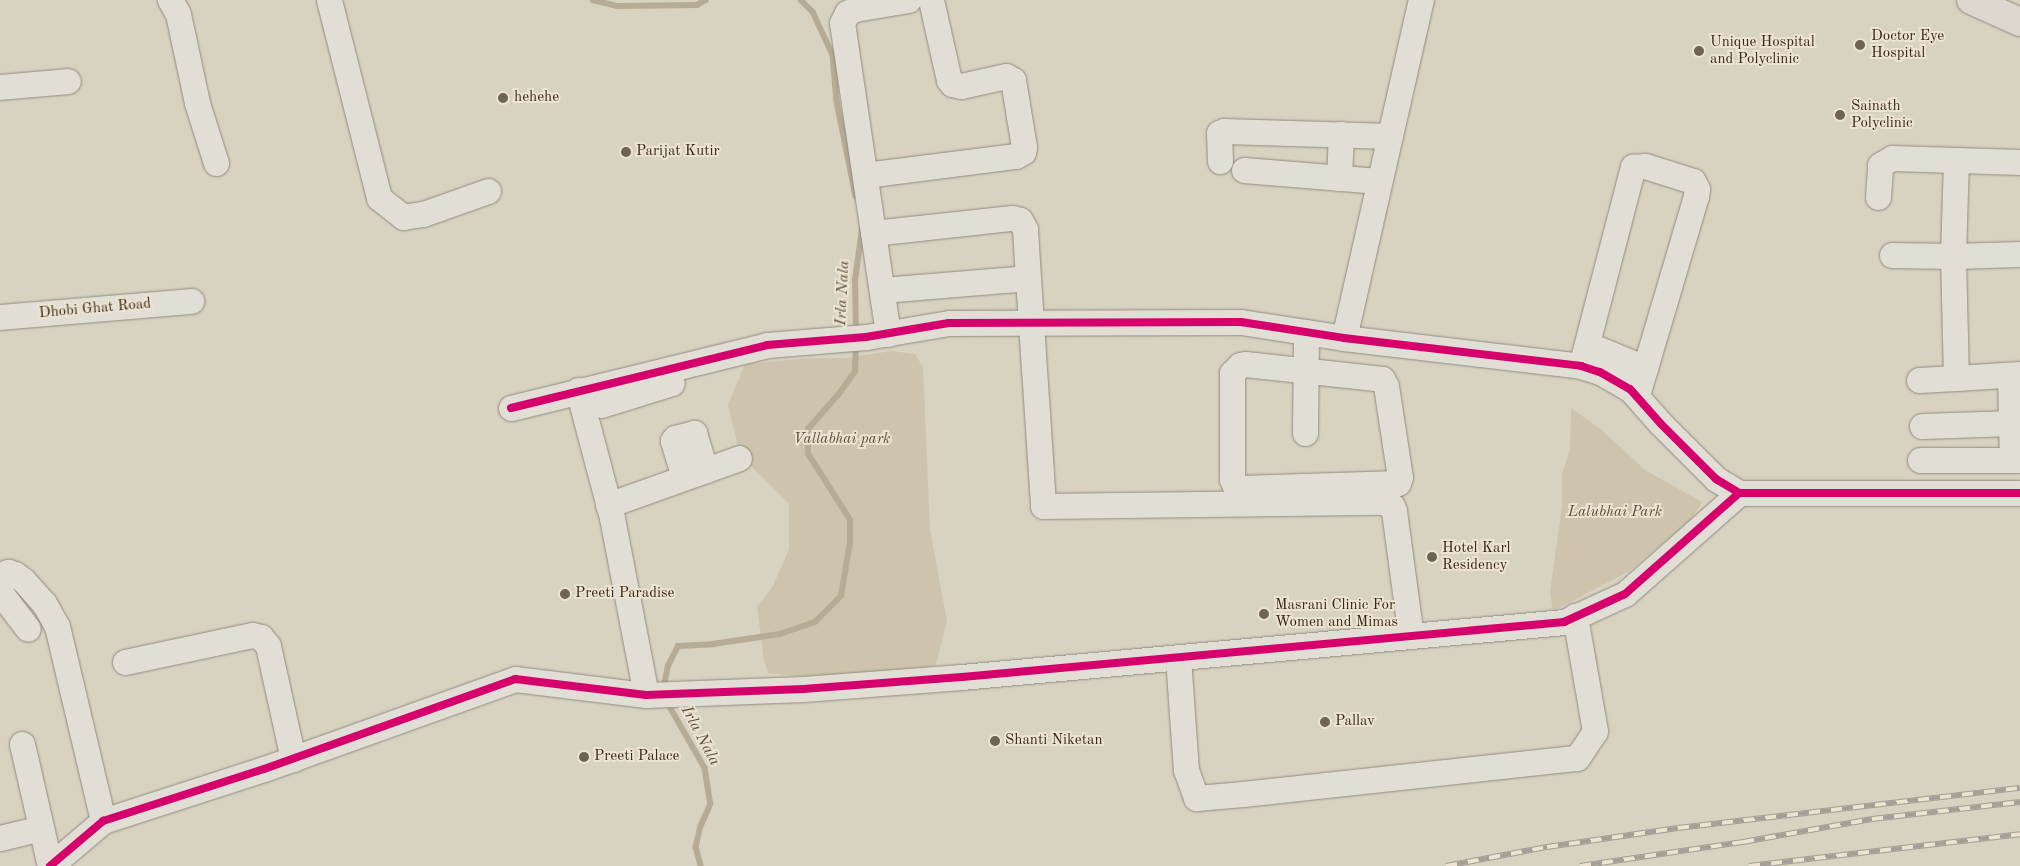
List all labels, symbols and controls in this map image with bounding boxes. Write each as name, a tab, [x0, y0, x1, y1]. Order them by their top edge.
place label: Doctor Eye Hospital	[1871, 27, 1944, 62]
place label: Unique Hospital and Polyclinic	[1710, 33, 1815, 68]
marker: Doctor Eye Hospital	[1853, 38, 1867, 52]
marker: Unique Hospital and Polyclinic	[1692, 44, 1706, 58]
place label: hehehe	[514, 89, 559, 107]
marker: hehehe	[496, 91, 510, 105]
place label: Sainath Polyclinic	[1851, 97, 1912, 132]
marker: Sainath Polyclinic	[1833, 108, 1847, 122]
place label: Parijat Kutir	[636, 143, 720, 161]
marker: Parijat Kutir	[620, 146, 632, 158]
water label: Irla Nala	[832, 260, 854, 326]
street label: Dhobi Ghat Road	[38, 295, 152, 323]
park label: Vallabhai park	[794, 431, 890, 449]
park label: Lalubhai Park	[1568, 504, 1662, 522]
place label: Hotel Karl Residency	[1442, 539, 1511, 574]
marker: Hotel Karl Residency	[1426, 551, 1438, 563]
place label: Preeti Paradise	[575, 585, 674, 603]
marker: Preeti Paradise	[559, 588, 571, 600]
place label: Masrani Clinic For Women and Mimas	[1275, 596, 1398, 631]
marker: Masrani Clinic For Women and Mimas	[1257, 607, 1271, 621]
water label: Irla Nala	[676, 703, 724, 769]
place label: Pallav	[1335, 713, 1375, 731]
marker: Pallav	[1319, 716, 1331, 728]
place label: Shanti Niketan	[1005, 732, 1103, 750]
marker: Shanti Niketan	[989, 735, 1001, 747]
place label: Preeti Palace	[594, 748, 679, 766]
marker: Preeti Palace	[578, 751, 590, 763]

